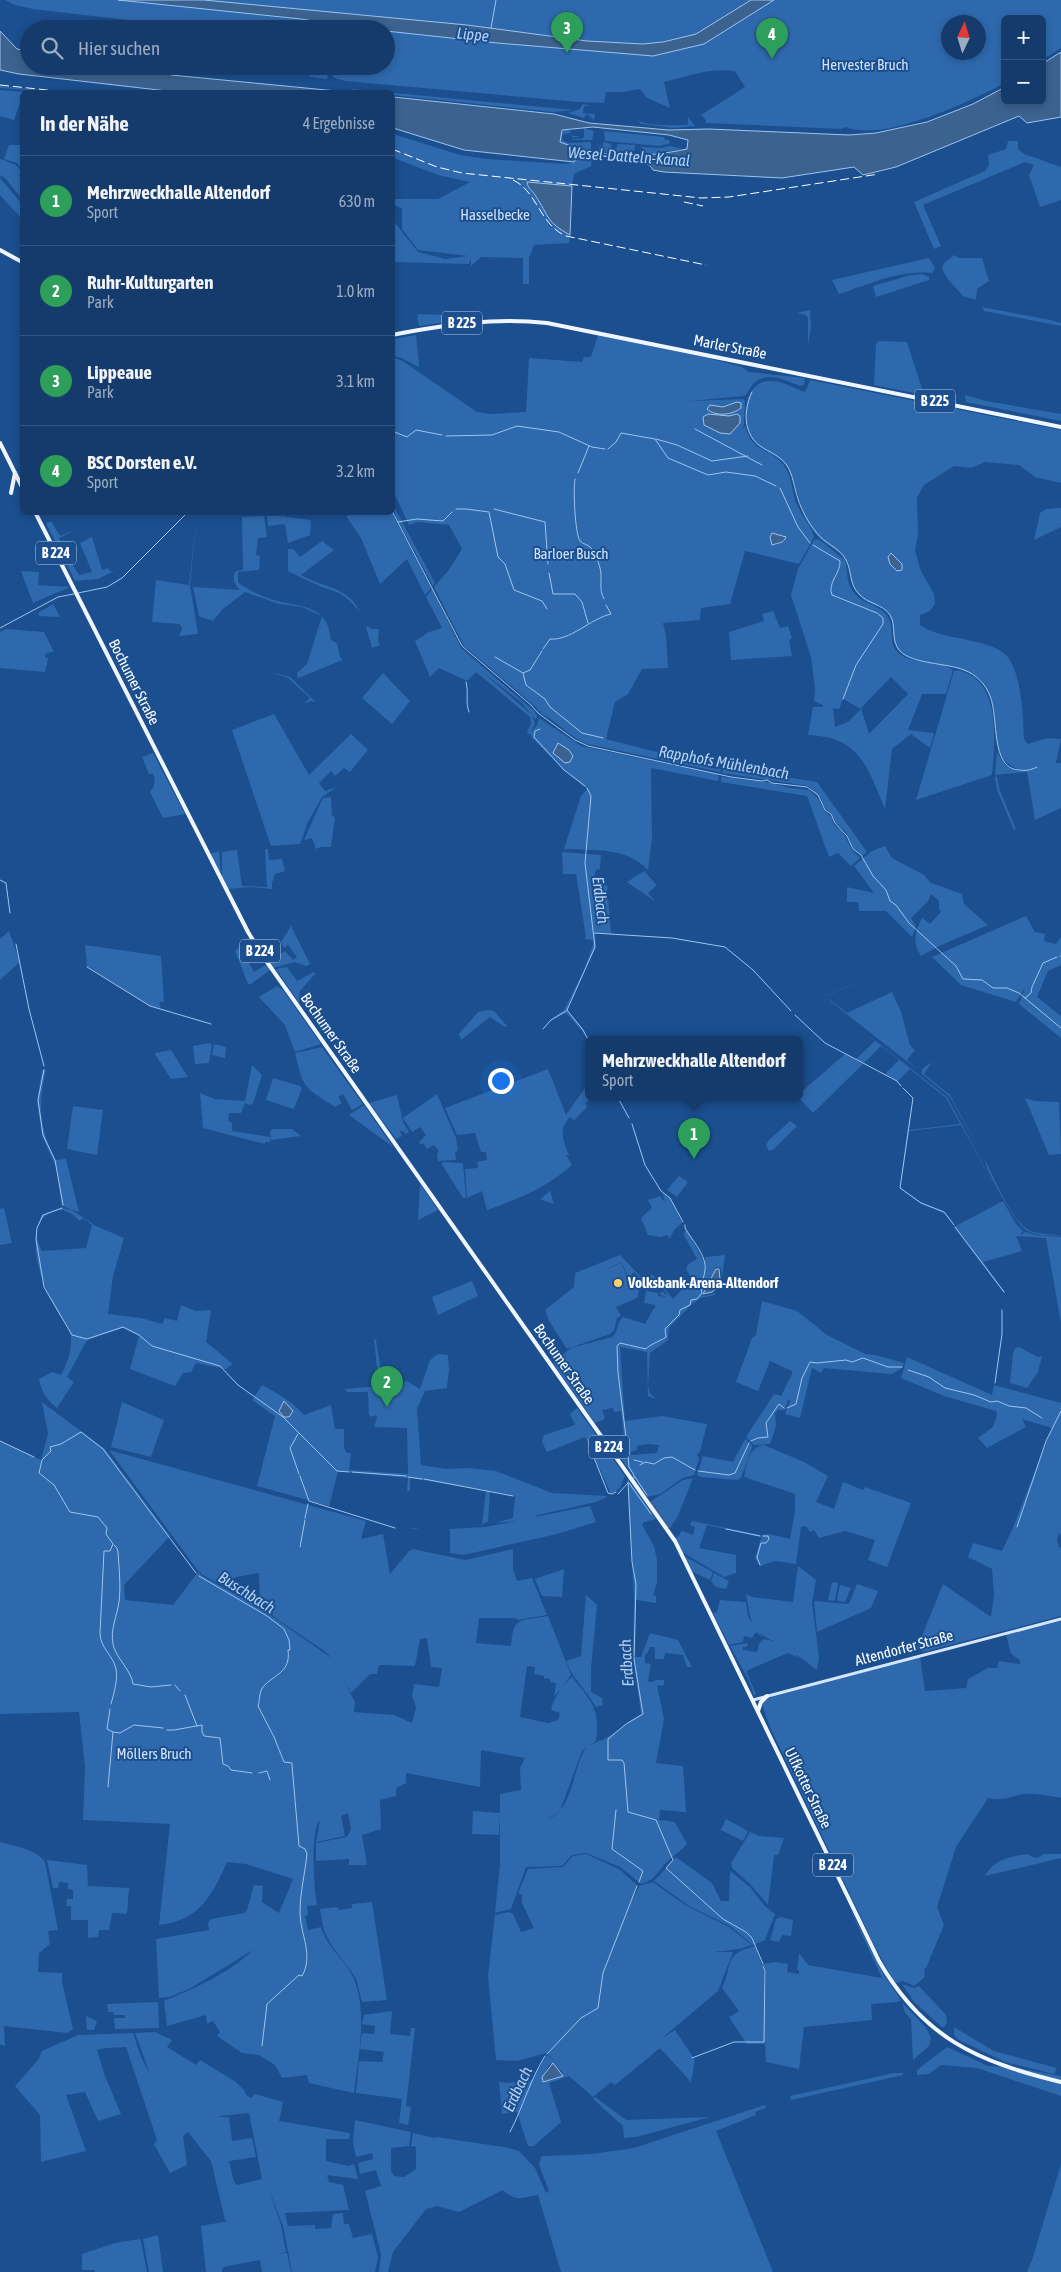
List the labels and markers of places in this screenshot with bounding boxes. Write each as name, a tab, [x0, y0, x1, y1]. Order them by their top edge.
pin: 3	[551, 12, 583, 53]
pin: 4	[756, 18, 788, 59]
pin: 1	[678, 1118, 710, 1159]
place label: Volksbank-Arena-Altendorf	[627, 1274, 779, 1291]
marker: Volksbank-Arena-Altendorf	[612, 1277, 624, 1289]
pin: 2	[371, 1366, 403, 1407]

